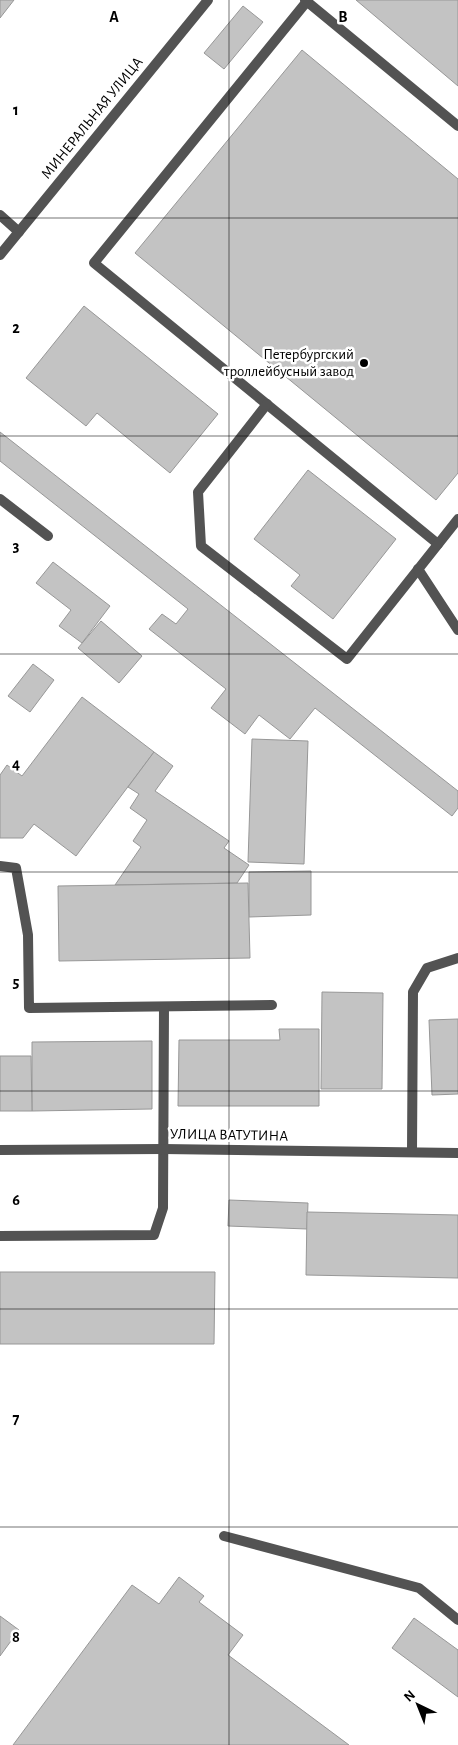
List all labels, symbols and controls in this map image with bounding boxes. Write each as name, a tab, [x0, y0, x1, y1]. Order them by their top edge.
text: A	[109, 9, 119, 25]
text: B	[338, 9, 348, 25]
street label: МИНЕРАЛЬНАЯ УЛИЦА	[38, 54, 146, 182]
text: 1	[13, 102, 19, 118]
text: 2	[12, 320, 20, 336]
place label: Петербургский троллейбусный завод	[223, 347, 354, 379]
marker: Петербургский троллейбусный завод	[358, 357, 370, 369]
text: 3	[13, 538, 20, 554]
text: 4	[12, 756, 20, 772]
text: 5	[13, 974, 20, 990]
street label: УЛИЦА ВАТУТИНА	[170, 1126, 288, 1144]
text: 6	[12, 1192, 20, 1208]
text: 7	[13, 1411, 20, 1427]
text: 8	[12, 1629, 20, 1645]
north arrow	[393, 1680, 443, 1730]
text: N	[401, 1688, 418, 1705]

